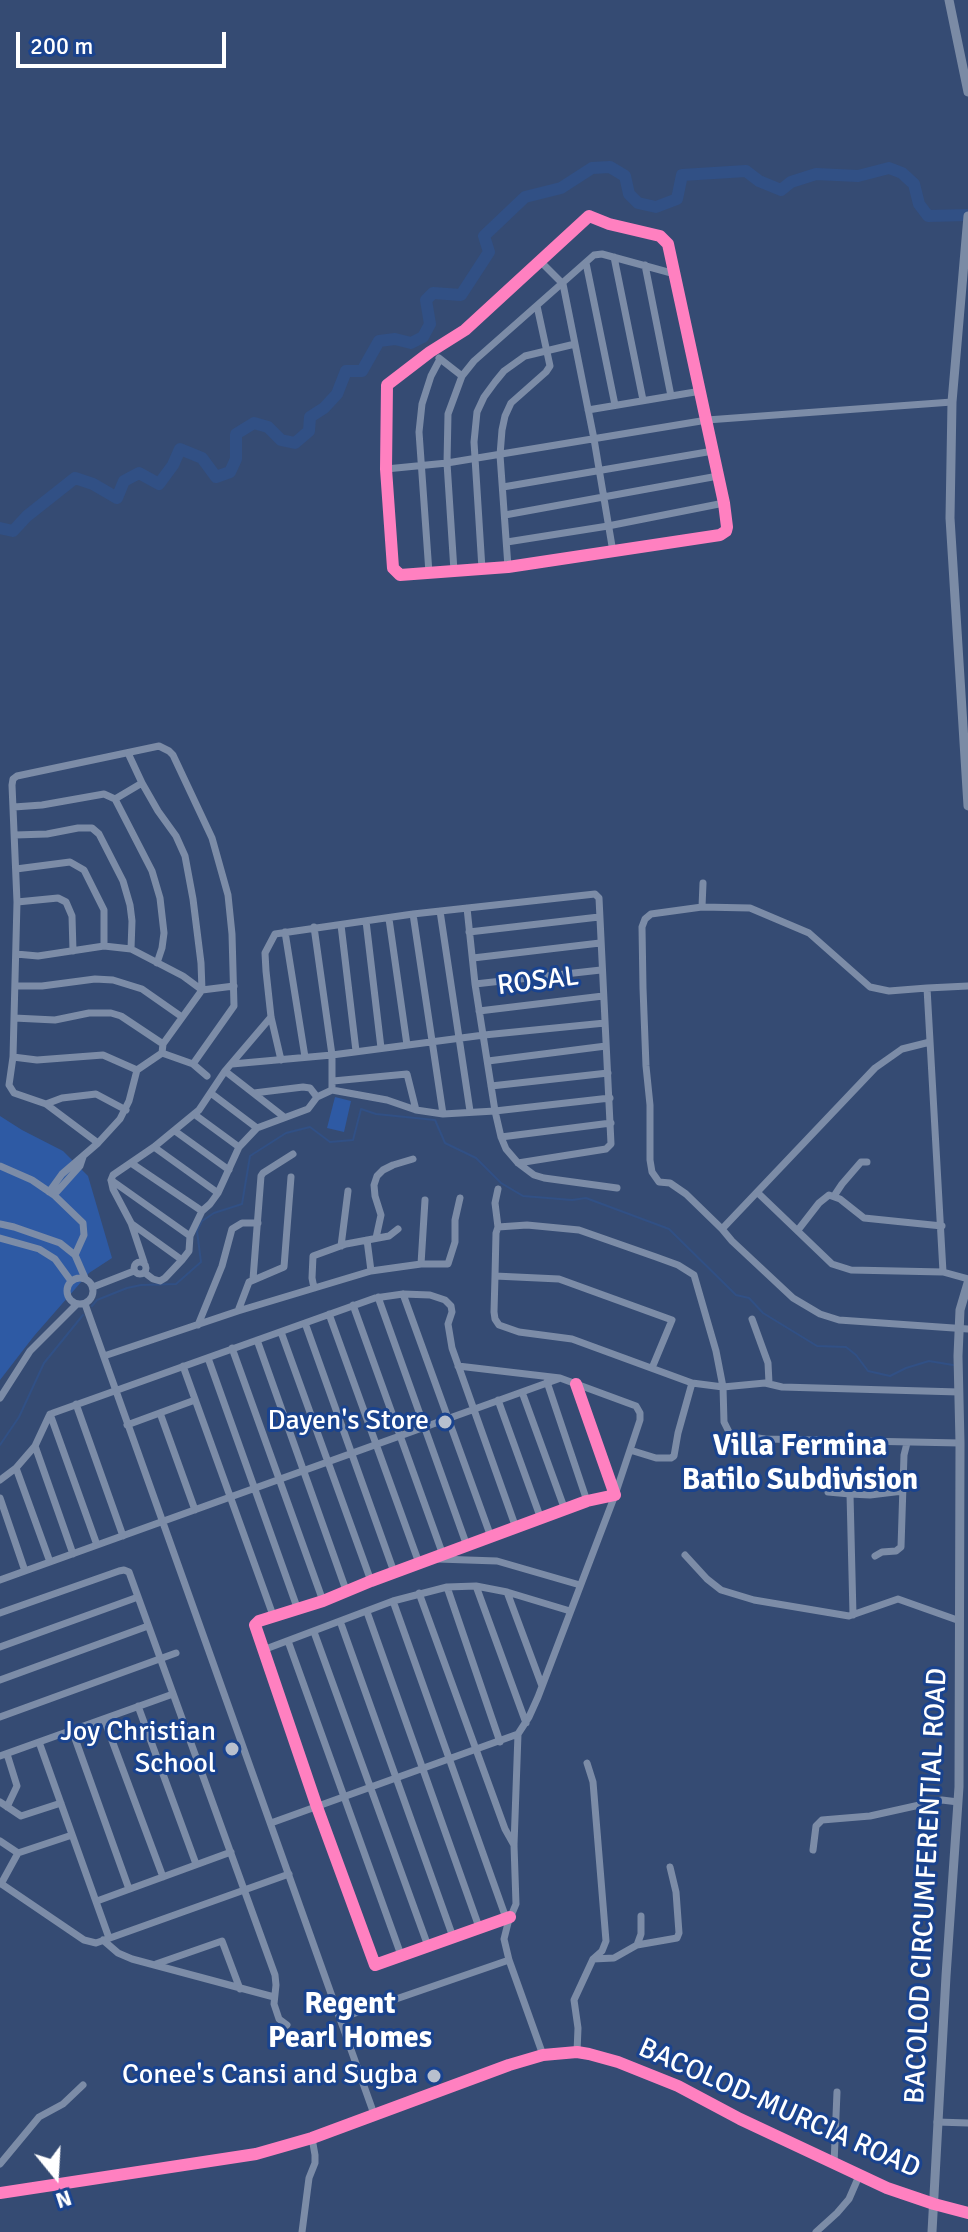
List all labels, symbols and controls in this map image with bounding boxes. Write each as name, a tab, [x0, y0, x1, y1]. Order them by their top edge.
scale bar	[20, 16, 230, 66]
text: 200 m	[30, 31, 93, 61]
street label: ROSAL	[495, 960, 581, 1004]
place label: Dayen's Store	[268, 1405, 429, 1439]
marker: Dayen's Store	[436, 1413, 454, 1431]
district label: Villa Fermina Batilo Subdivision	[682, 1429, 918, 1500]
street label: BACOLOD CIRCUMFERENTIAL ROAD	[899, 1667, 955, 2105]
place label: Joy Christian School	[60, 1716, 216, 1782]
marker: Joy Christian School	[223, 1740, 241, 1758]
district label: Regent Pearl Homes	[268, 1987, 432, 2058]
street label: BACOLOD-MURCIA ROAD	[633, 2032, 925, 2186]
place label: Conee's Cansi and Sugba	[122, 2059, 418, 2093]
marker: Conee's Cansi and Sugba	[425, 2067, 443, 2085]
north arrow	[16, 2136, 96, 2216]
text: N	[52, 2184, 75, 2215]

